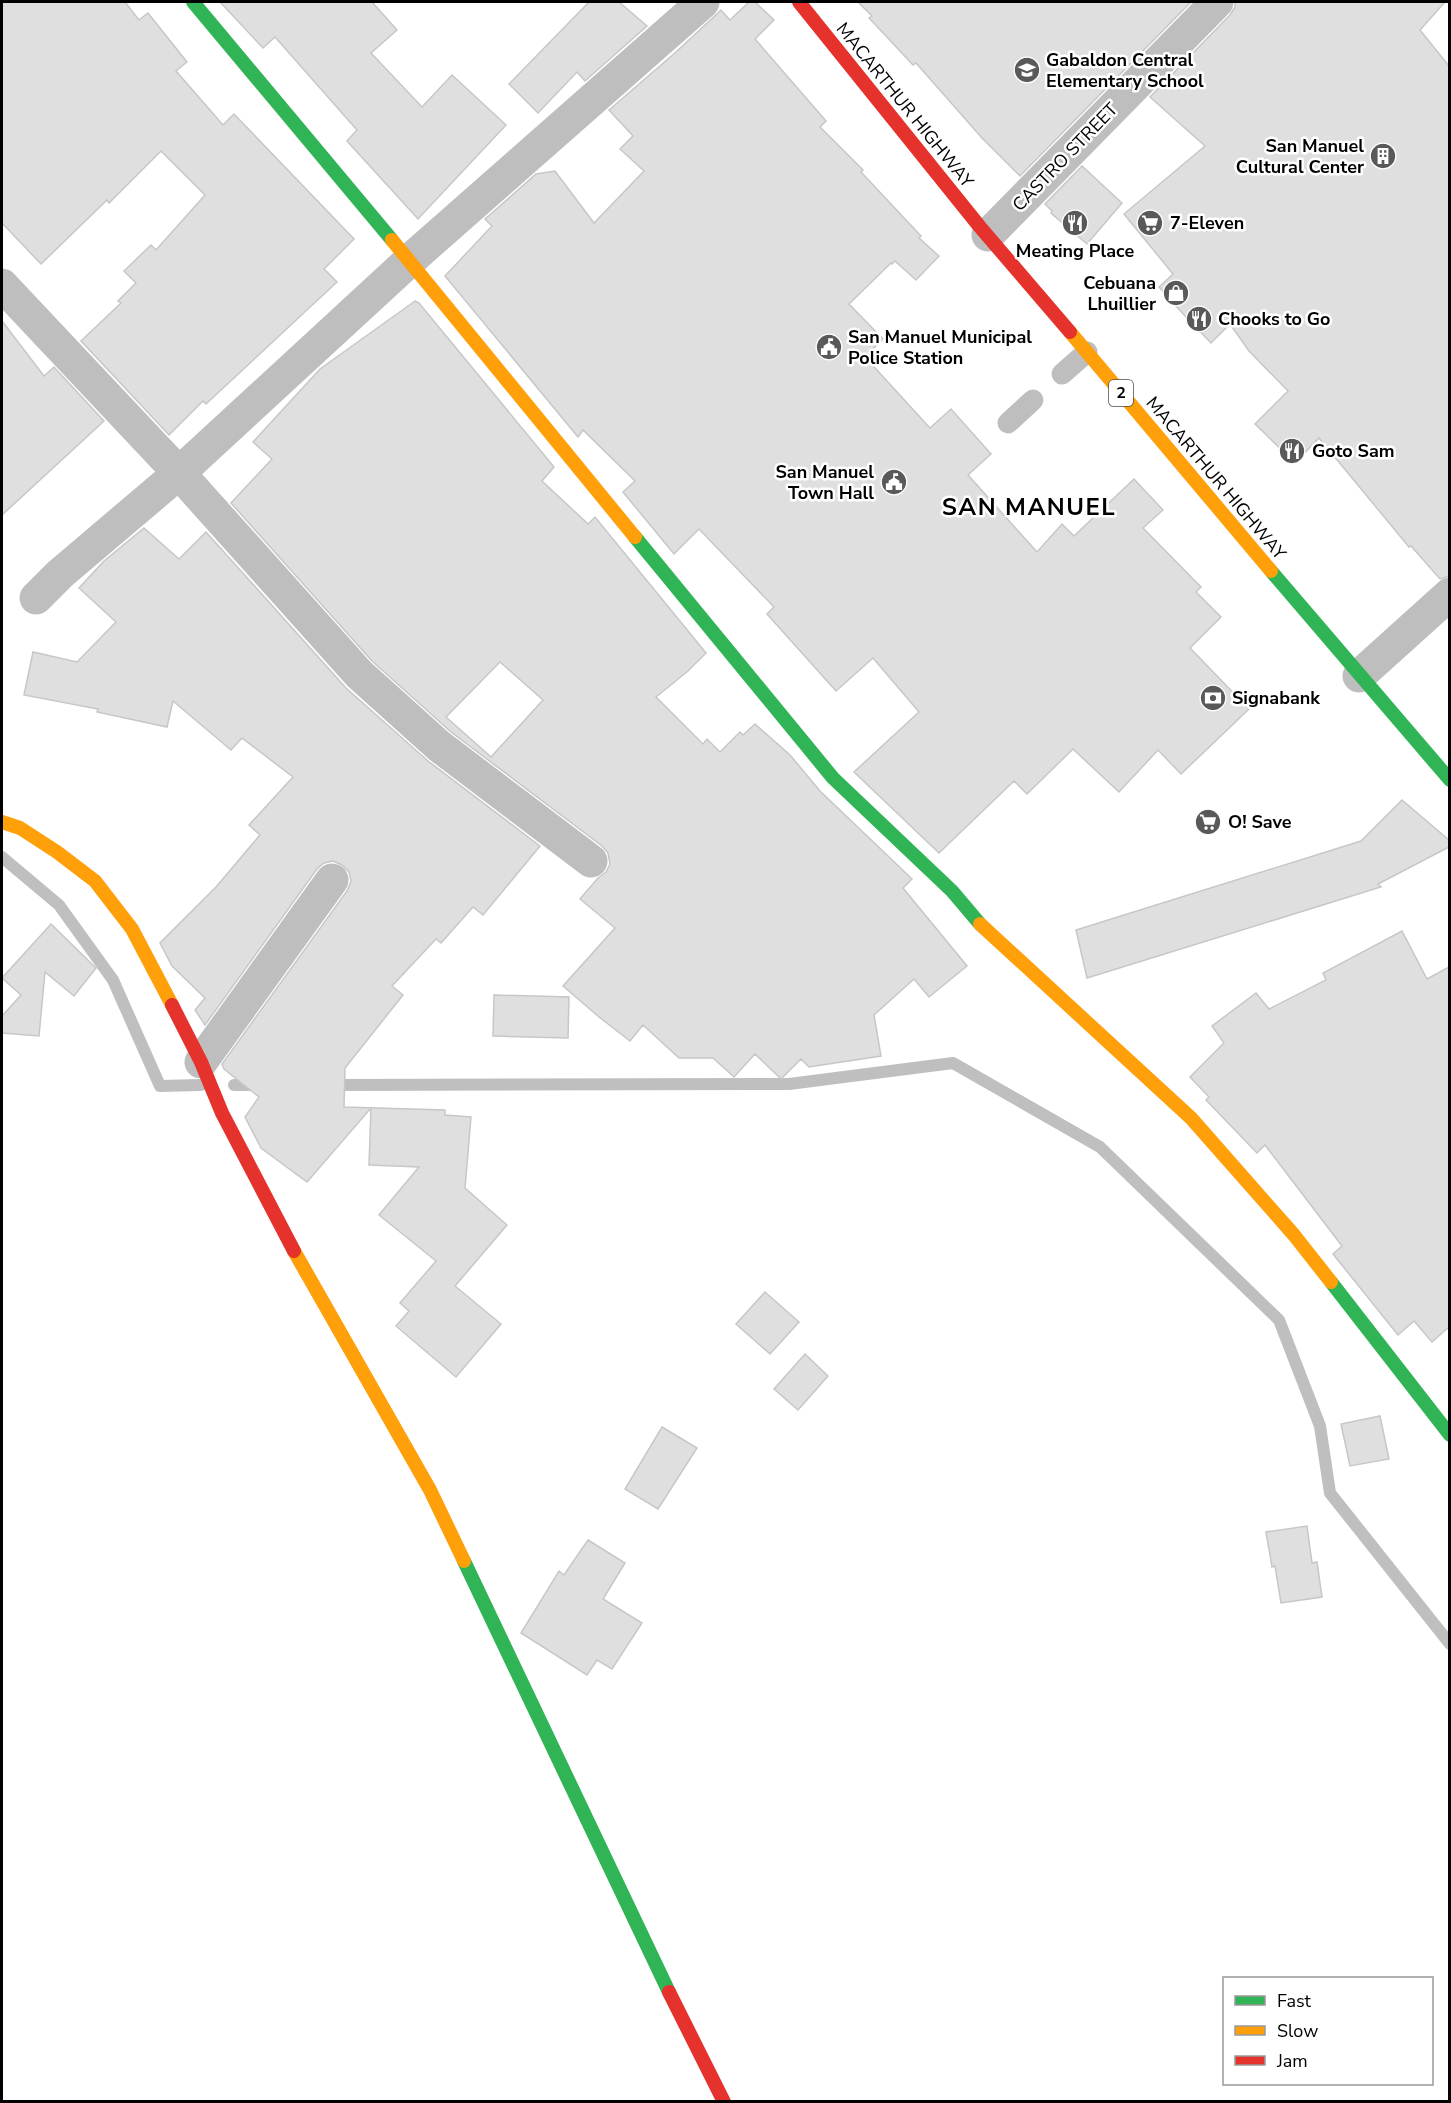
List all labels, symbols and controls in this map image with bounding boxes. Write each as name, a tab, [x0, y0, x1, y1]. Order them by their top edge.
street label: MACARTHUR HIGHWAY	[831, 17, 979, 193]
place label: Gabaldon Central Elementary School	[1046, 48, 1204, 93]
school or university icon: Gabaldon Central Elementary School	[1012, 55, 1042, 85]
street label: CASTRO STREET	[1007, 97, 1123, 216]
place label: San Manuel Cultural Center	[1236, 134, 1364, 179]
building icon: San Manuel Cultural Center	[1368, 141, 1398, 171]
restaurant icon: Meating Place	[1060, 208, 1090, 238]
supermarket icon: 7-Eleven	[1135, 208, 1165, 238]
place label: 7-Eleven	[1170, 211, 1244, 235]
place label: Meating Place	[1016, 239, 1134, 263]
place label: Cebuana Lhuillier	[1083, 271, 1156, 316]
shop icon: Cebuana Lhuillier	[1161, 278, 1191, 308]
restaurant icon: Chooks to Go	[1184, 304, 1214, 334]
place label: Chooks to Go	[1218, 307, 1330, 331]
place label: San Manuel Municipal Police Station	[848, 325, 1032, 370]
public building icon: San Manuel Municipal Police Station	[814, 332, 844, 362]
road number: 2	[1109, 380, 1133, 406]
street label: MACARTHUR HIGHWAY	[1141, 391, 1292, 565]
restaurant icon: Goto Sam	[1277, 436, 1307, 466]
place label: Goto Sam	[1312, 439, 1395, 463]
place label: San Manuel Town Hall	[775, 460, 874, 505]
public building icon: San Manuel Town Hall	[879, 467, 909, 497]
district label: SAN MANUEL	[942, 491, 1116, 523]
bank icon: Signabank	[1198, 683, 1228, 713]
place label: Signabank	[1232, 686, 1320, 710]
supermarket icon: O! Save	[1193, 807, 1223, 837]
place label: O! Save	[1228, 810, 1292, 834]
legend	[1223, 1977, 1433, 2085]
text: Fast	[1277, 1989, 1312, 2013]
text: Slow	[1277, 2019, 1318, 2043]
text: Jam	[1276, 2049, 1308, 2073]

